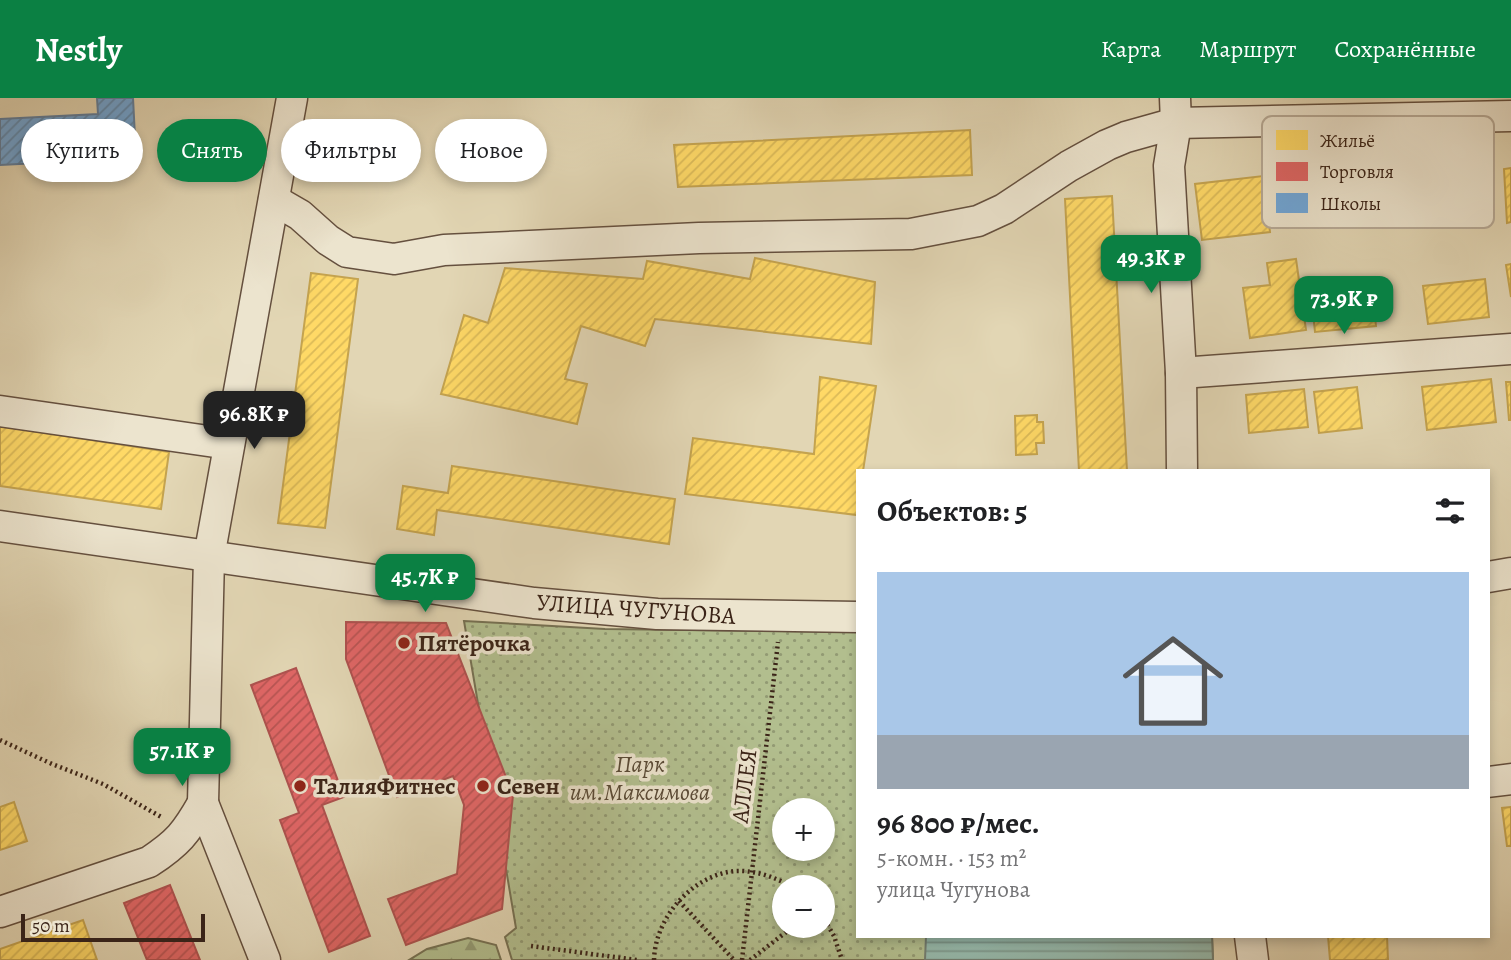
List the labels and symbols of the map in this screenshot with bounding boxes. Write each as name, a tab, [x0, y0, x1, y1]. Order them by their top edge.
legend	[1262, 116, 1494, 228]
text: Жильё	[1320, 128, 1375, 154]
text: Торговля	[1320, 159, 1394, 185]
text: Школы	[1320, 191, 1381, 217]
pin: 49.3K ₽	[1086, 236, 1216, 295]
pin: 73.9K ₽	[1279, 276, 1409, 336]
pin: 96.8K ₽	[189, 392, 319, 451]
pin: 45.7K ₽	[360, 554, 490, 614]
street label: УЛИЦА ЧУГУНОВА	[535, 586, 738, 632]
place label: Пятёрочка	[418, 627, 531, 659]
marker: Пятёрочка	[396, 635, 412, 651]
pin: 57.1K ₽	[117, 728, 247, 788]
street label: АЛЛЕЯ	[723, 747, 764, 826]
park label: Парк им.Максимова	[570, 748, 710, 808]
place label: ТалияФитнес	[314, 770, 456, 802]
place label: Севен	[497, 770, 560, 802]
marker: ТалияФитнес	[292, 778, 308, 794]
marker: Севен	[475, 778, 491, 794]
scale bar	[21, 911, 205, 943]

